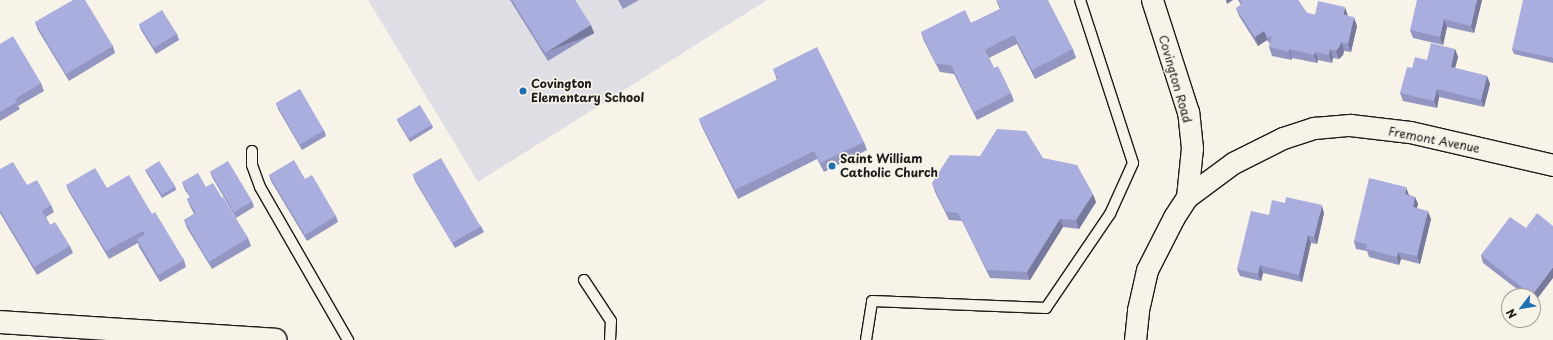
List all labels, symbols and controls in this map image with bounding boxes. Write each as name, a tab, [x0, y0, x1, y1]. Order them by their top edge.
street label: Covington Road	[1156, 33, 1194, 125]
place label: Covington Elementary School	[531, 77, 644, 105]
marker: Covington Elementary School	[518, 86, 528, 96]
street label: Fremont Avenue	[1387, 124, 1481, 156]
place label: Saint William Catholic Church	[840, 152, 939, 180]
marker: Saint William Catholic Church	[827, 161, 837, 171]
north arrow	[1501, 288, 1541, 328]
text: N	[1502, 306, 1521, 322]

